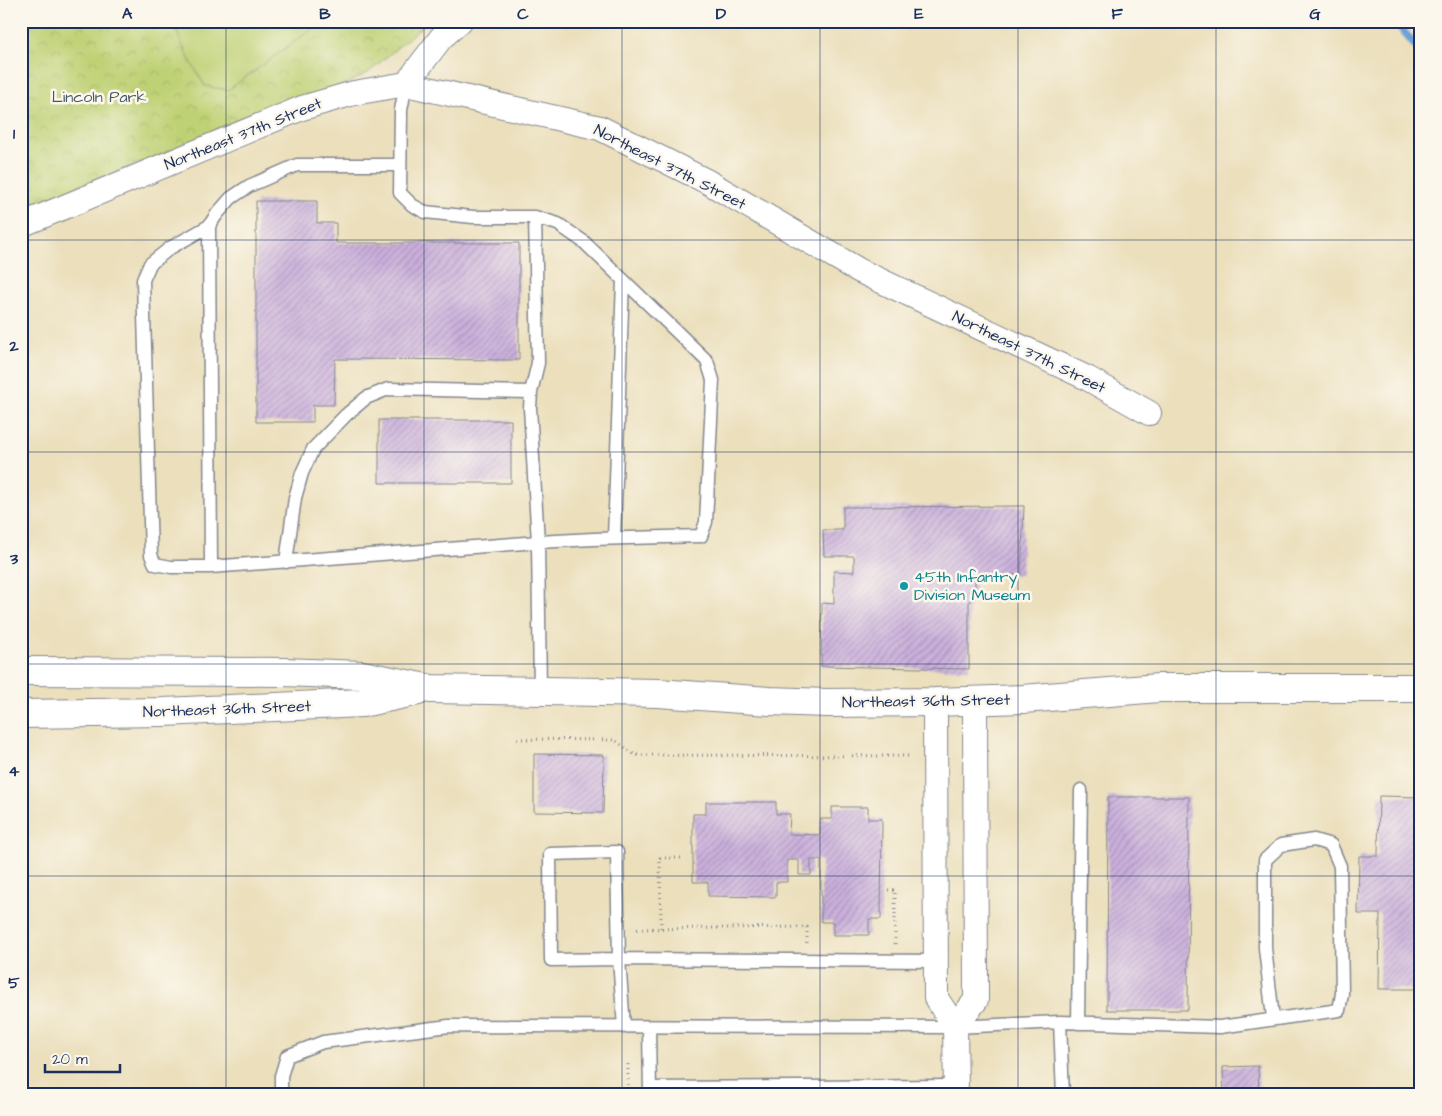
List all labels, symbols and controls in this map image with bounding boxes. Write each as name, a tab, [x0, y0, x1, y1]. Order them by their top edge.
text: A	[122, 3, 133, 25]
text: B	[319, 3, 331, 25]
text: C	[517, 3, 529, 25]
text: D	[716, 3, 727, 25]
text: E	[914, 3, 924, 25]
text: F	[1111, 3, 1123, 25]
text: G	[1309, 3, 1321, 25]
park label: Lincoln Park	[52, 86, 146, 108]
street label: Northeast 37th Street	[161, 92, 326, 176]
street label: Northeast 37th Street	[590, 119, 750, 215]
text: 1	[13, 123, 16, 145]
street label: Northeast 37th Street	[949, 305, 1110, 399]
text: 2	[8, 335, 19, 357]
text: 3	[9, 548, 19, 570]
place label: 45th Infantry Division Museum	[914, 566, 1031, 606]
marker: 45th Infantry Division Museum	[898, 580, 910, 592]
street label: Northeast 36th Street	[842, 689, 1011, 713]
street label: Northeast 36th Street	[143, 695, 312, 723]
text: 4	[9, 760, 20, 782]
text: 5	[8, 972, 20, 994]
scale bar	[45, 1041, 120, 1073]
text: 20 m	[52, 1049, 88, 1070]

